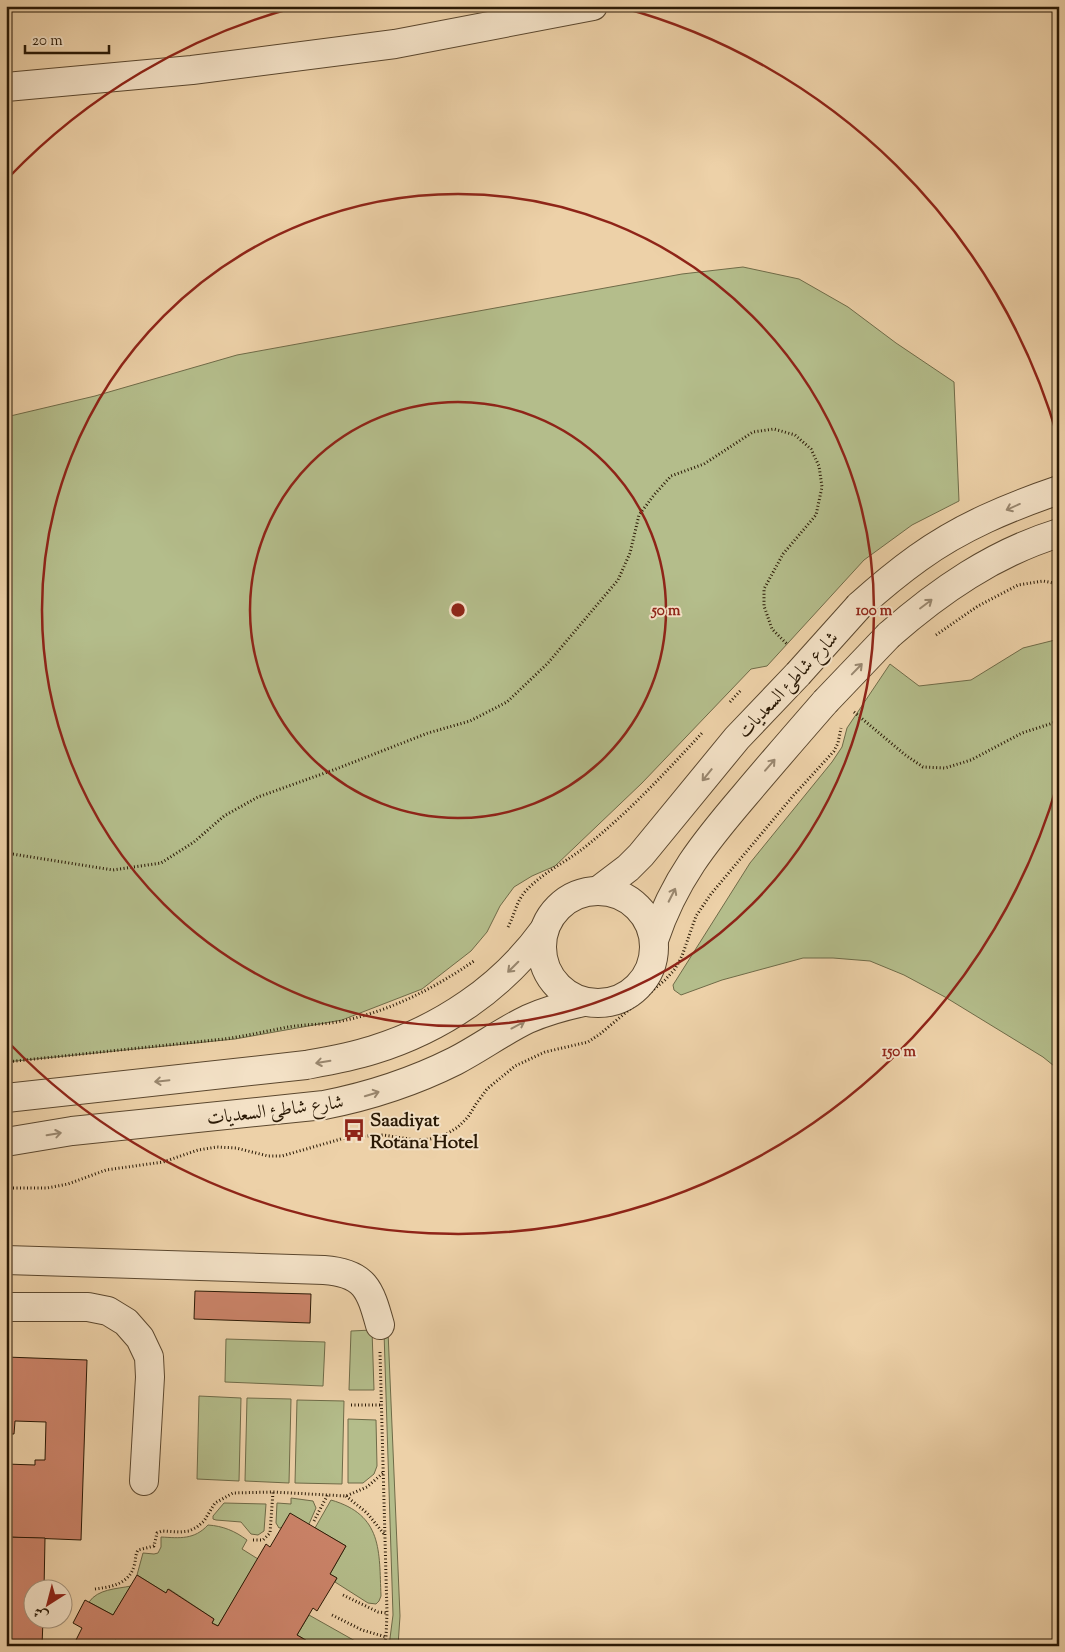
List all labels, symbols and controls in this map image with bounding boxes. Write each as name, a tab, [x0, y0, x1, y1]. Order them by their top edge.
scale bar	[25, 22, 109, 54]
text: 20 m	[32, 31, 63, 52]
one-way arrow	[1006, 502, 1021, 512]
one-way arrow	[919, 599, 933, 609]
centre of rings	[449, 601, 467, 619]
text: 50 m	[651, 601, 681, 622]
text: 100 m	[856, 601, 893, 622]
street label: شارع شاطئ السعديات	[732, 626, 846, 745]
one-way arrow	[851, 663, 863, 675]
one-way arrow	[764, 759, 776, 772]
one-way arrow	[701, 768, 712, 781]
one-way arrow	[668, 888, 677, 903]
one-way arrow	[507, 961, 519, 974]
one-way arrow	[510, 1019, 524, 1029]
text: 150 m	[882, 1042, 916, 1063]
one-way arrow	[316, 1057, 332, 1067]
one-way arrow	[154, 1076, 170, 1086]
one-way arrow	[363, 1089, 379, 1099]
street label: شارع شاطئ السعديات	[205, 1090, 345, 1133]
place label: Saadiyat Rotana Hotel	[370, 1108, 479, 1157]
bus stop icon: Saadiyat Rotana Hotel	[341, 1117, 367, 1143]
one-way arrow	[46, 1129, 62, 1139]
north arrow	[22, 1580, 72, 1630]
text: ش	[30, 1601, 53, 1625]

